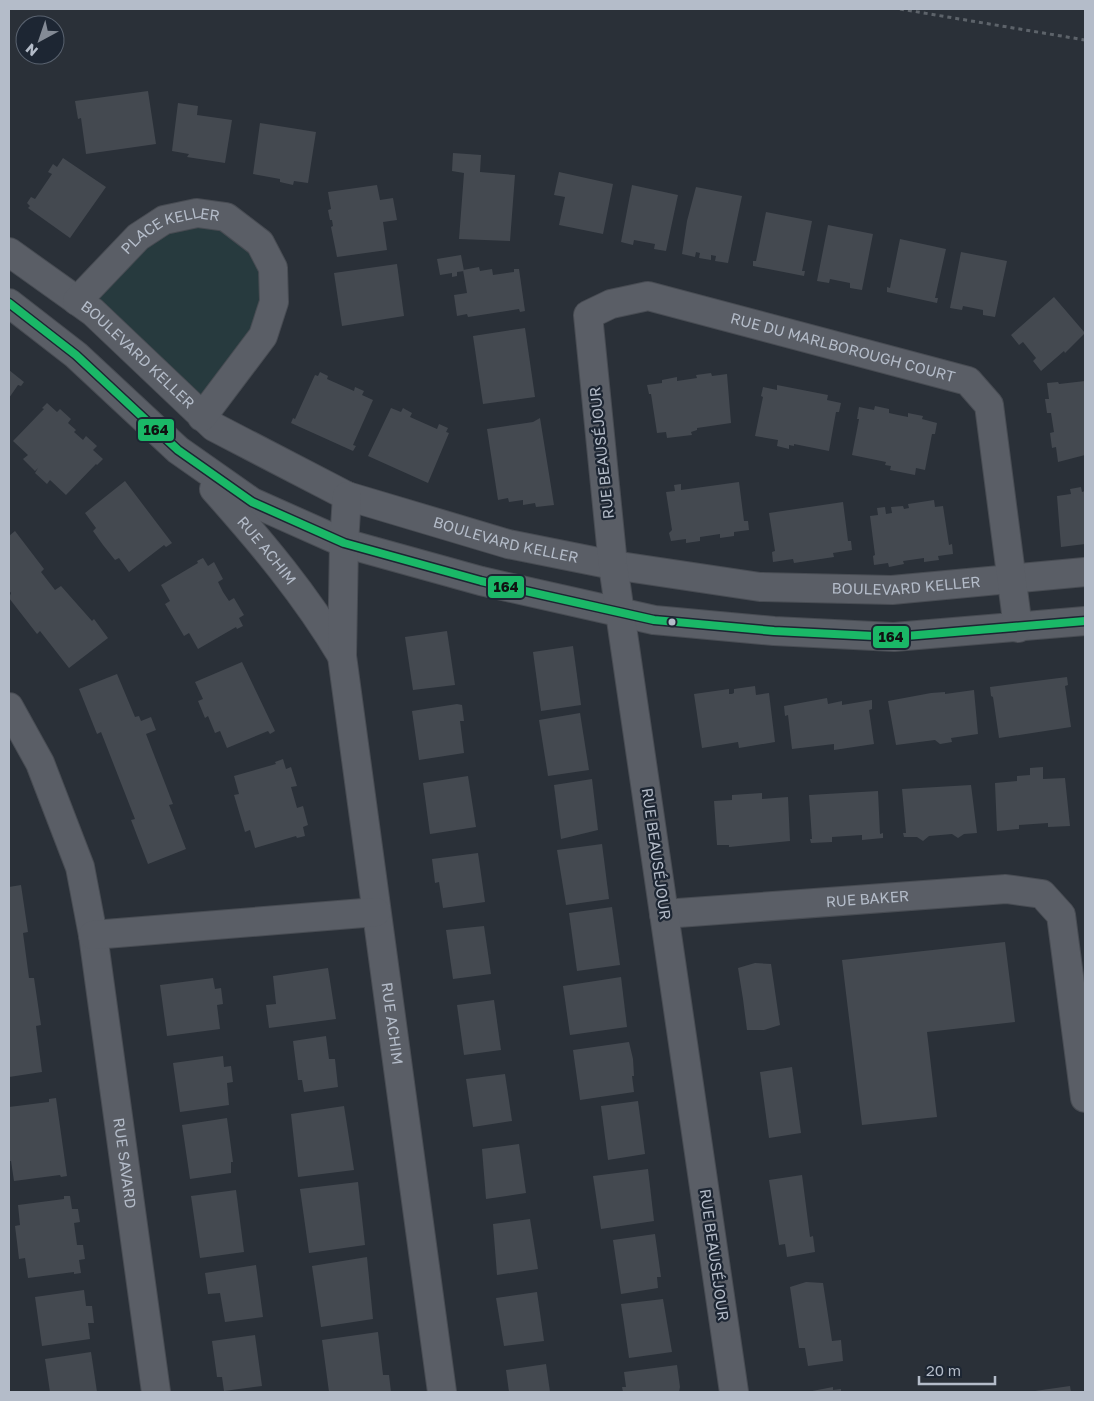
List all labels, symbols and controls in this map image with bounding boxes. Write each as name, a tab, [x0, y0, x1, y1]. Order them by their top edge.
north arrow	[15, 15, 65, 65]
text: N	[22, 40, 41, 60]
street label: PLACE KELLER	[117, 202, 221, 257]
street label: BOULEVARD KELLER	[78, 296, 199, 412]
street label: RUE DU MARLBOROUGH COURT	[729, 308, 957, 385]
street label: RUE BEAUSÉJOUR	[585, 386, 617, 520]
line badge: 164	[137, 418, 175, 442]
text: 164	[144, 421, 169, 438]
street label: RUE ACHIM	[234, 512, 300, 588]
street label: BOULEVARD KELLER	[431, 512, 580, 566]
street label: BOULEVARD KELLER	[832, 572, 981, 598]
line badge: 164	[487, 575, 525, 599]
text: 164	[494, 578, 519, 595]
unlabelled marker	[667, 617, 677, 627]
line badge: 164	[872, 625, 910, 649]
text: 164	[879, 628, 904, 645]
street label: RUE BEAUSÉJOUR	[639, 787, 675, 921]
street label: RUE BAKER	[825, 886, 910, 910]
street label: RUE ACHIM	[378, 981, 407, 1066]
street label: RUE SAVARD	[110, 1116, 141, 1210]
street label: RUE BEAUSÉJOUR	[697, 1188, 733, 1322]
scale bar	[919, 1354, 995, 1386]
text: 20 m	[926, 1361, 961, 1379]

